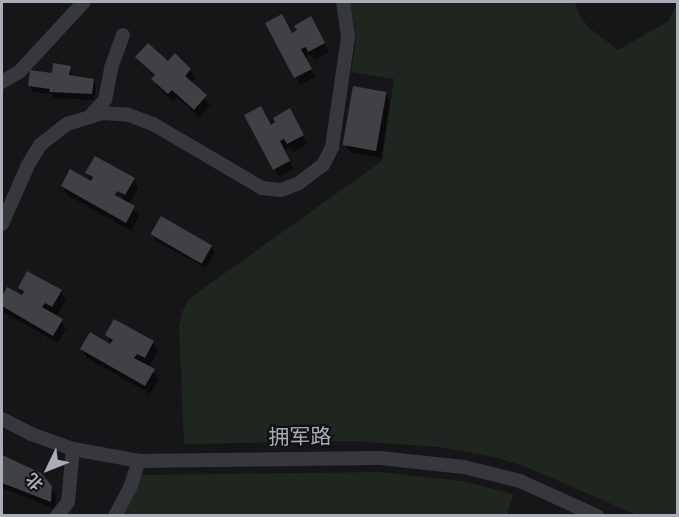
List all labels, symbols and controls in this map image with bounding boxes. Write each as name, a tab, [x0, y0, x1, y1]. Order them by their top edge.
street label: 拥军路	[268, 425, 332, 451]
north arrow	[18, 439, 78, 499]
text: 北	[24, 470, 46, 493]

